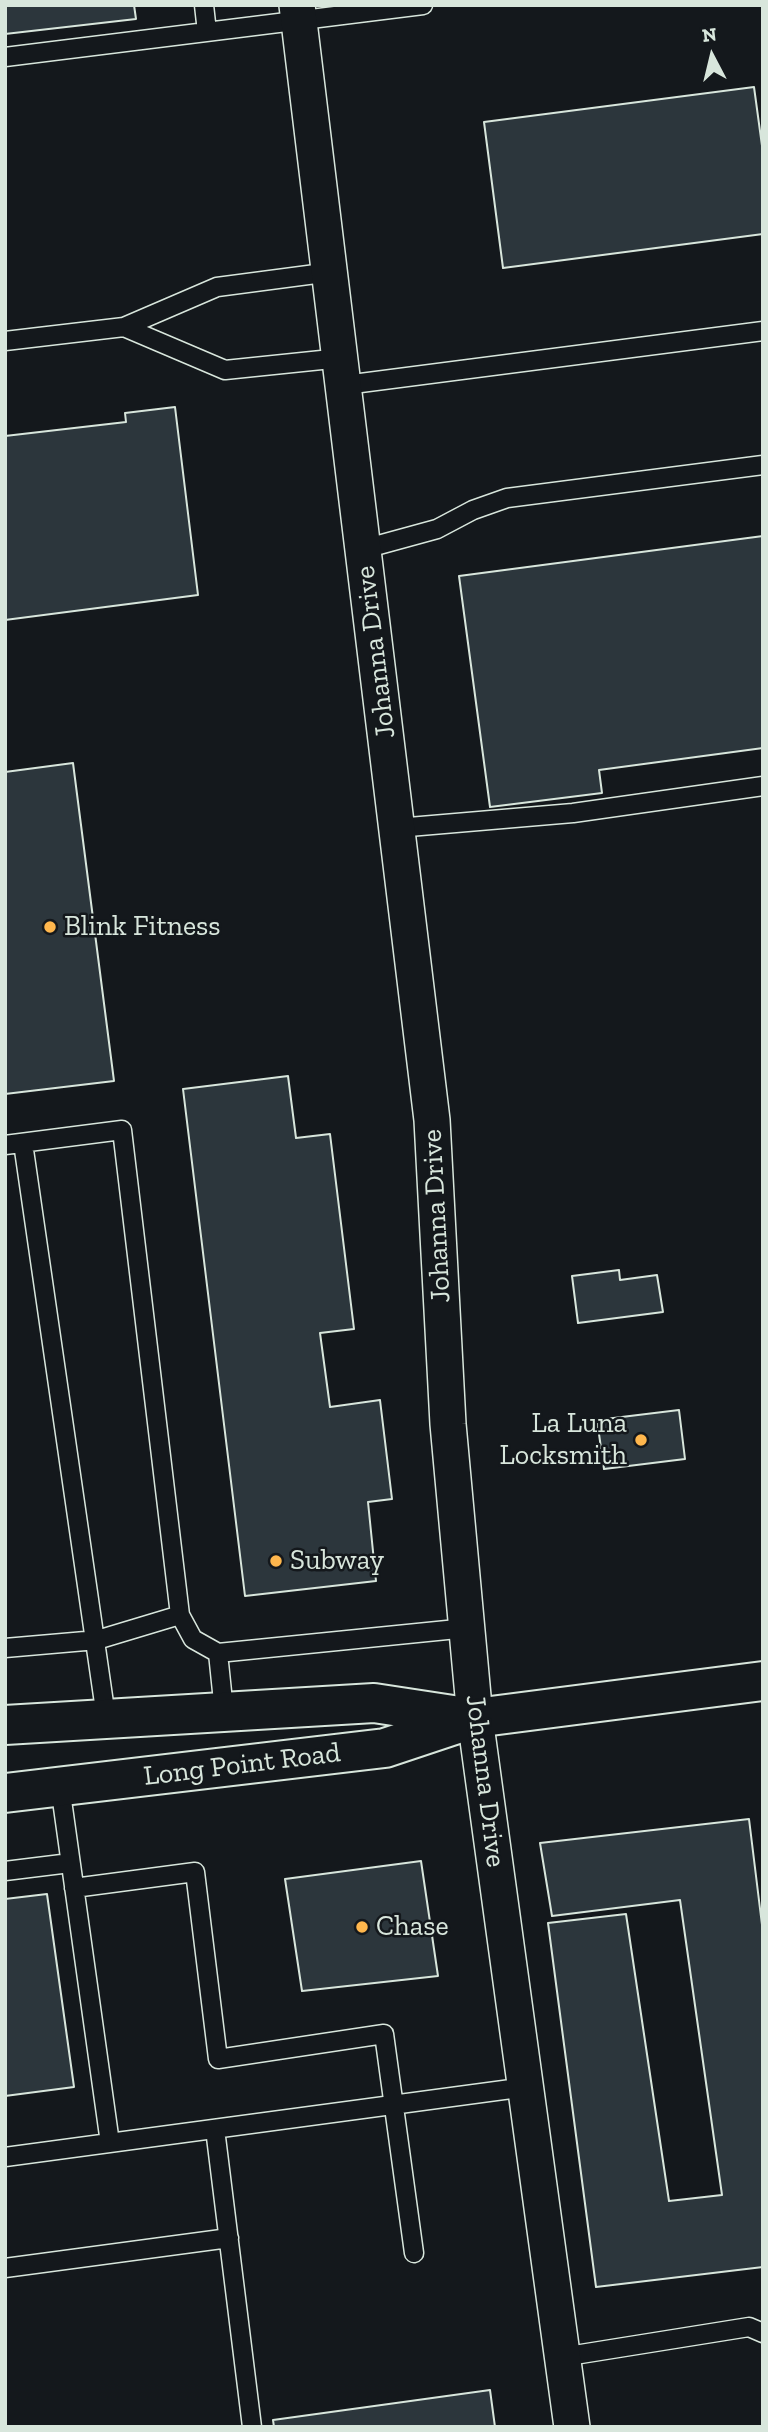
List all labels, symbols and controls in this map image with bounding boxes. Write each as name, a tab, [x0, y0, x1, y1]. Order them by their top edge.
north arrow	[677, 21, 747, 91]
text: N	[701, 22, 718, 47]
street label: Johanna Drive	[349, 564, 403, 740]
place label: Blink Fitness	[64, 910, 221, 944]
marker: Blink Fitness	[42, 919, 58, 935]
street label: Johanna Drive	[416, 1128, 458, 1304]
place label: La Luna Locksmith	[500, 1407, 627, 1473]
marker: La Luna Locksmith	[633, 1432, 649, 1448]
place label: Subway	[290, 1544, 384, 1578]
marker: Subway	[268, 1553, 284, 1569]
street label: Johanna Drive	[458, 1693, 512, 1869]
street label: Long Point Road	[142, 1736, 342, 1794]
place label: Chase	[376, 1910, 449, 1944]
marker: Chase	[354, 1919, 370, 1935]

